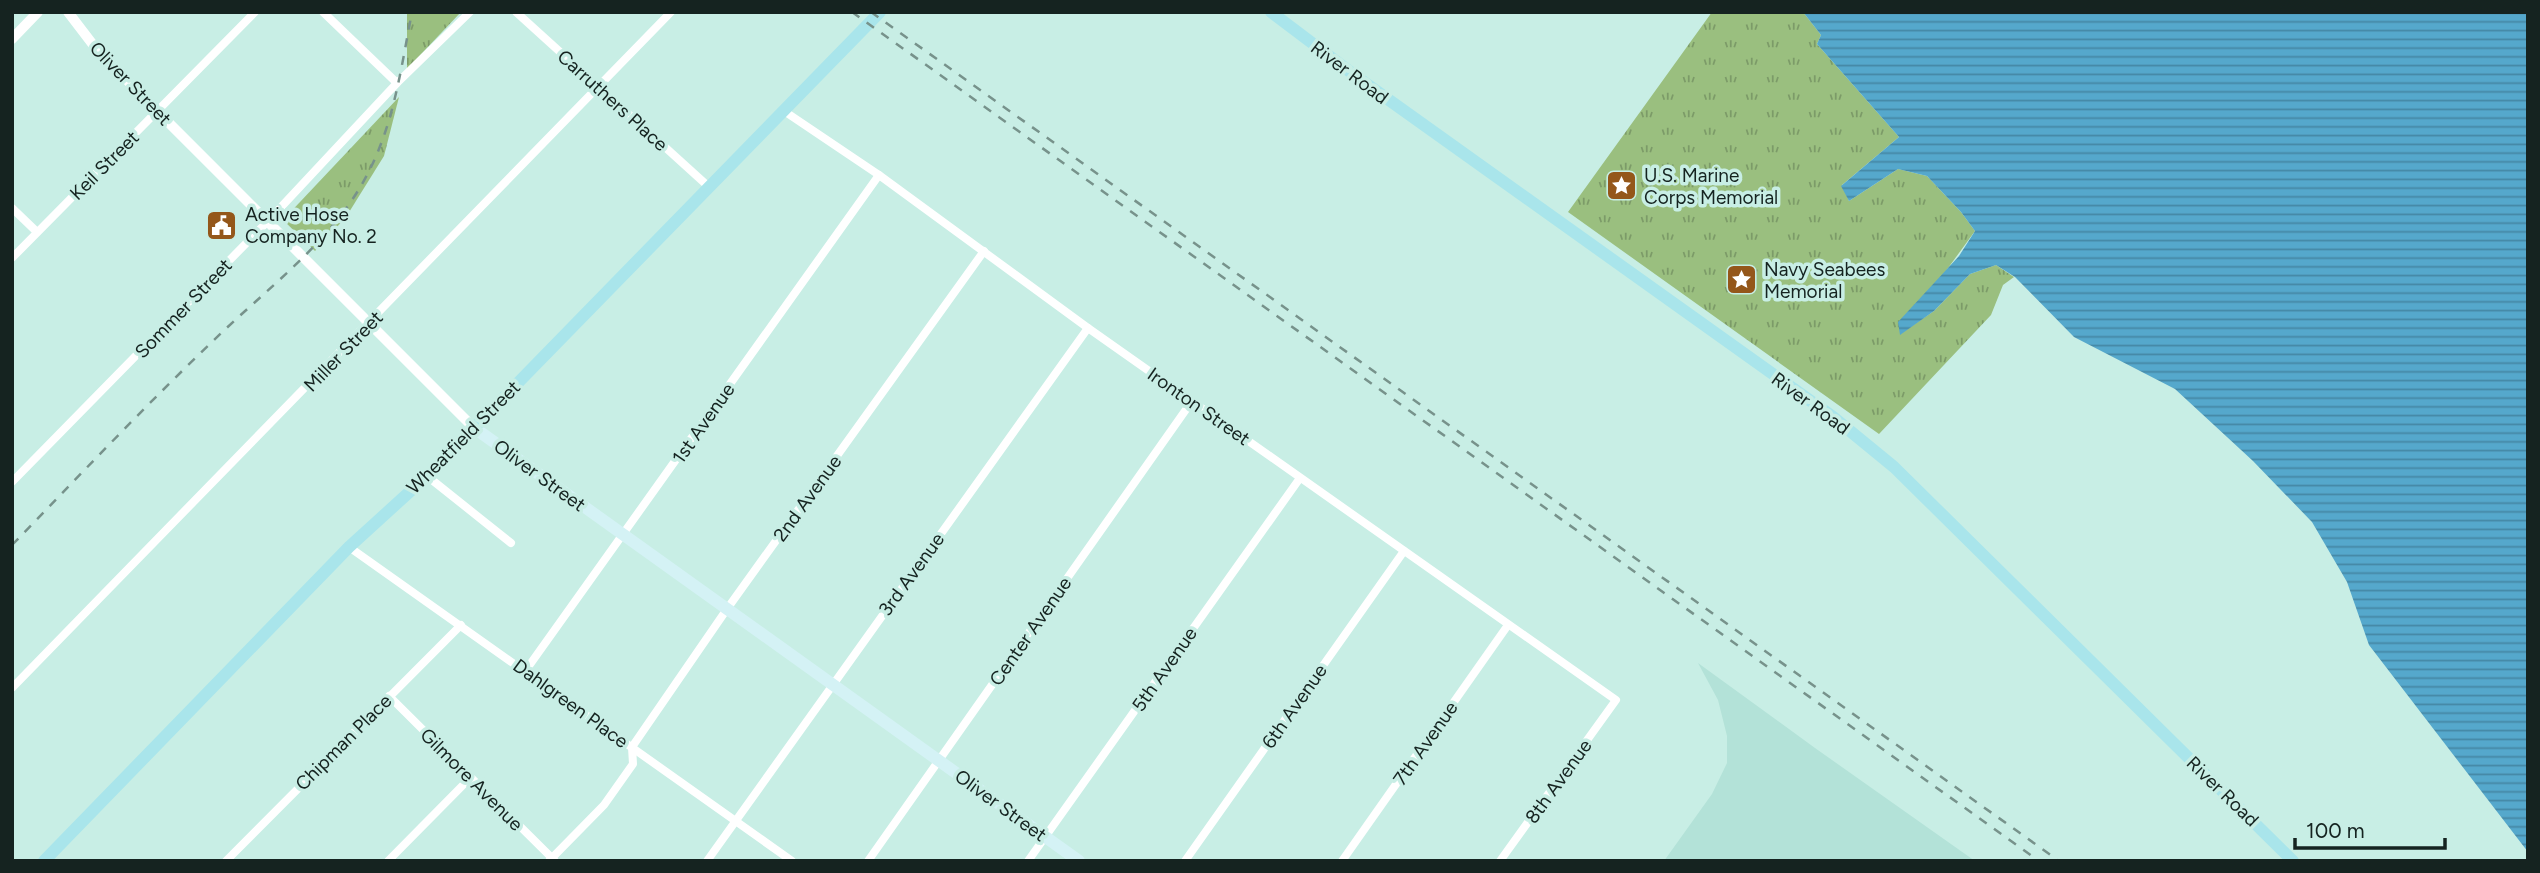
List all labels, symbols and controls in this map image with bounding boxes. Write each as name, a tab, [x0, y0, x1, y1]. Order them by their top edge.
street label: River Road	[1306, 36, 1393, 109]
street label: Oliver Street	[85, 37, 176, 130]
street label: Carruthers Place	[553, 45, 673, 156]
street label: Keil Street	[65, 126, 144, 205]
place label: U.S. Marine Corps Memorial	[1644, 164, 1778, 209]
place icon: U.S. Marine Corps Memorial	[1604, 169, 1638, 203]
place label: Active Hose Company No. 2	[245, 203, 377, 248]
public building icon: Active Hose Company No. 2	[205, 208, 239, 242]
street label: Sommer Street	[130, 254, 237, 363]
place label: Navy Seabees Memorial	[1764, 258, 1885, 303]
place icon: Navy Seabees Memorial	[1724, 263, 1758, 297]
street label: Miller Street	[299, 306, 388, 397]
street label: Ironton Street	[1143, 363, 1254, 450]
street label: River Road	[1767, 367, 1854, 440]
street label: Wheatfield Street	[402, 376, 525, 499]
street label: 1st Avenue	[667, 379, 739, 468]
street label: Oliver Street	[489, 434, 590, 516]
street label: 2nd Avenue	[768, 451, 846, 546]
street label: 3rd Avenue	[874, 528, 949, 620]
street label: Center Avenue	[984, 572, 1076, 690]
street label: 5th Avenue	[1127, 623, 1202, 716]
street label: Dahlgreen Place	[509, 654, 633, 753]
street label: 6th Avenue	[1257, 660, 1332, 753]
street label: Chipman Place	[290, 689, 396, 795]
street label: 7th Avenue	[1388, 697, 1463, 790]
street label: Gilmore Avenue	[415, 723, 528, 836]
street label: 8th Avenue	[1520, 735, 1597, 828]
street label: River Road	[2182, 751, 2263, 831]
street label: Oliver Street	[950, 764, 1051, 846]
scale bar	[2295, 806, 2446, 850]
text: 100 m	[2306, 818, 2365, 843]

